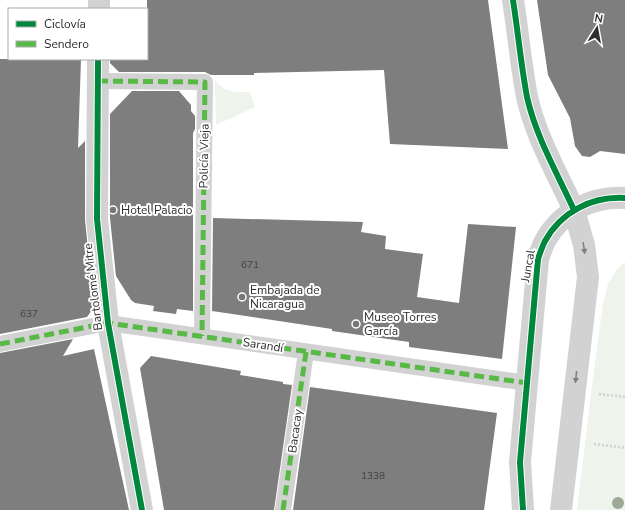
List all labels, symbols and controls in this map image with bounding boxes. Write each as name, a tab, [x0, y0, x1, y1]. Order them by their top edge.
legend	[8, 8, 148, 60]
north arrow	[577, 8, 617, 48]
text: N	[593, 11, 604, 27]
text: Ciclovía	[44, 16, 86, 32]
text: Sendero	[44, 36, 89, 52]
street label: Policía Vieja	[195, 123, 213, 189]
place label: Hotel Palacio	[121, 202, 193, 218]
marker: Hotel Palacio	[108, 205, 118, 215]
one-way arrow	[581, 241, 587, 254]
street label: Bartolomé Mitre	[80, 243, 106, 331]
street label: Juncal	[517, 248, 539, 285]
house number: 671	[241, 258, 259, 272]
place label: Embajada de Nicaragua	[250, 282, 320, 312]
marker: Embajada de Nicaragua	[237, 292, 247, 302]
house number: 637	[20, 307, 38, 321]
place label: Museo Torres García	[364, 309, 437, 339]
marker: Museo Torres García	[351, 319, 361, 329]
street label: Sarandí	[242, 334, 286, 356]
one-way arrow	[573, 371, 580, 383]
street label: Bacacay	[284, 407, 306, 454]
house number: 1338	[361, 469, 385, 483]

